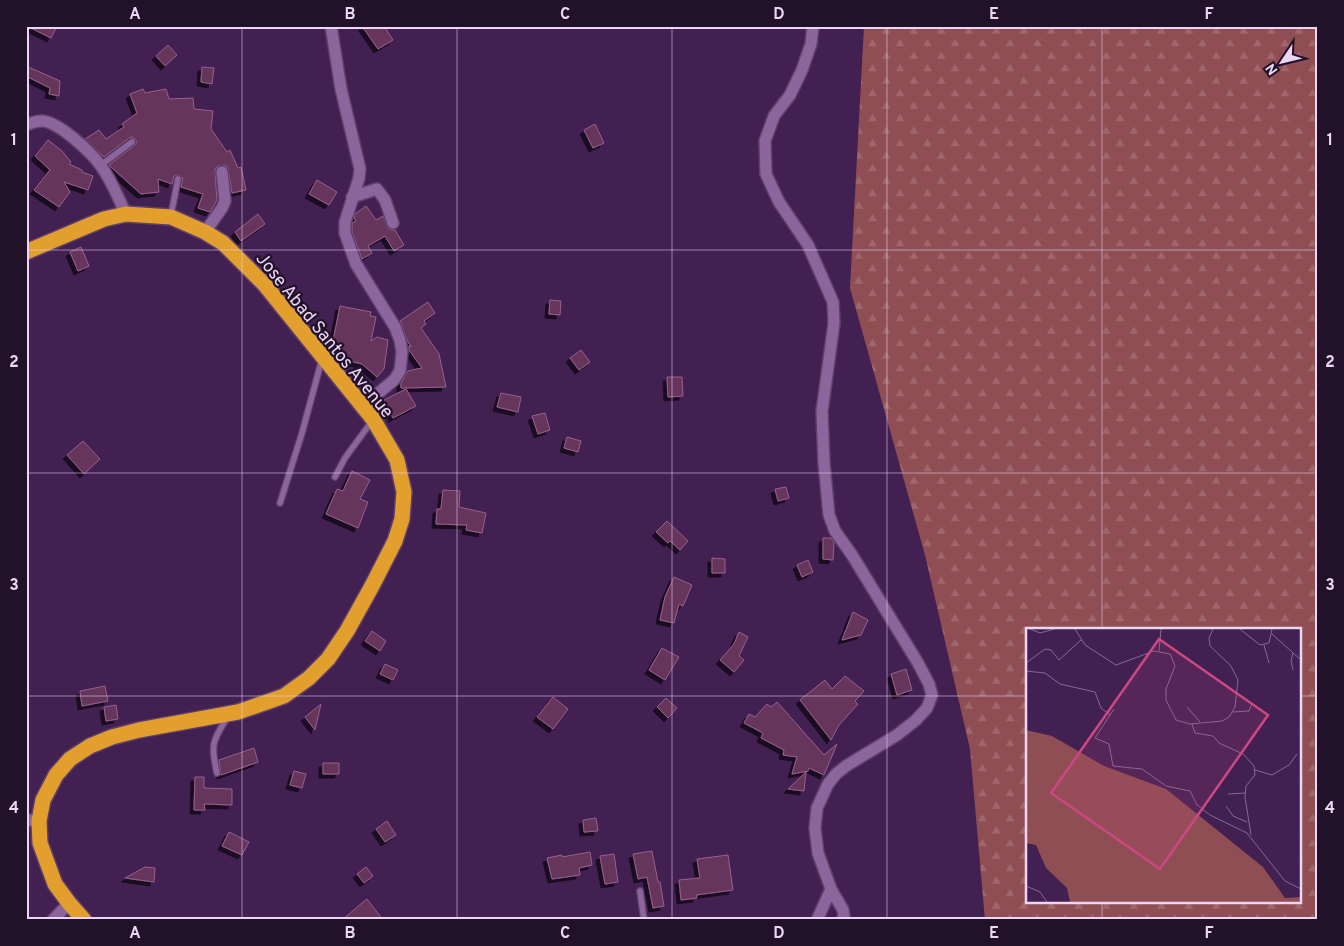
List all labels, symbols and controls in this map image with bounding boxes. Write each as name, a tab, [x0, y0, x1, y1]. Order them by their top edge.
text: A	[129, 5, 141, 25]
text: B	[344, 5, 356, 25]
text: C	[560, 5, 570, 25]
text: D	[773, 5, 785, 25]
text: E	[989, 5, 999, 25]
text: F	[1204, 5, 1214, 25]
north arrow	[1256, 38, 1306, 88]
text: N	[1263, 60, 1282, 78]
text: 1	[11, 131, 17, 151]
text: 1	[1327, 131, 1333, 151]
street label: Jose Abad Santos Avenue	[250, 248, 398, 424]
text: 2	[9, 353, 19, 373]
text: 2	[1325, 353, 1335, 373]
text: 3	[9, 576, 19, 596]
text: 3	[1325, 576, 1335, 596]
inset map	[1026, 628, 1302, 904]
text: 4	[9, 799, 19, 819]
text: 4	[1325, 799, 1335, 819]
text: A	[129, 924, 141, 944]
text: B	[344, 924, 356, 944]
text: C	[560, 924, 570, 944]
text: D	[773, 924, 785, 944]
text: E	[989, 924, 999, 944]
text: F	[1204, 924, 1214, 944]

